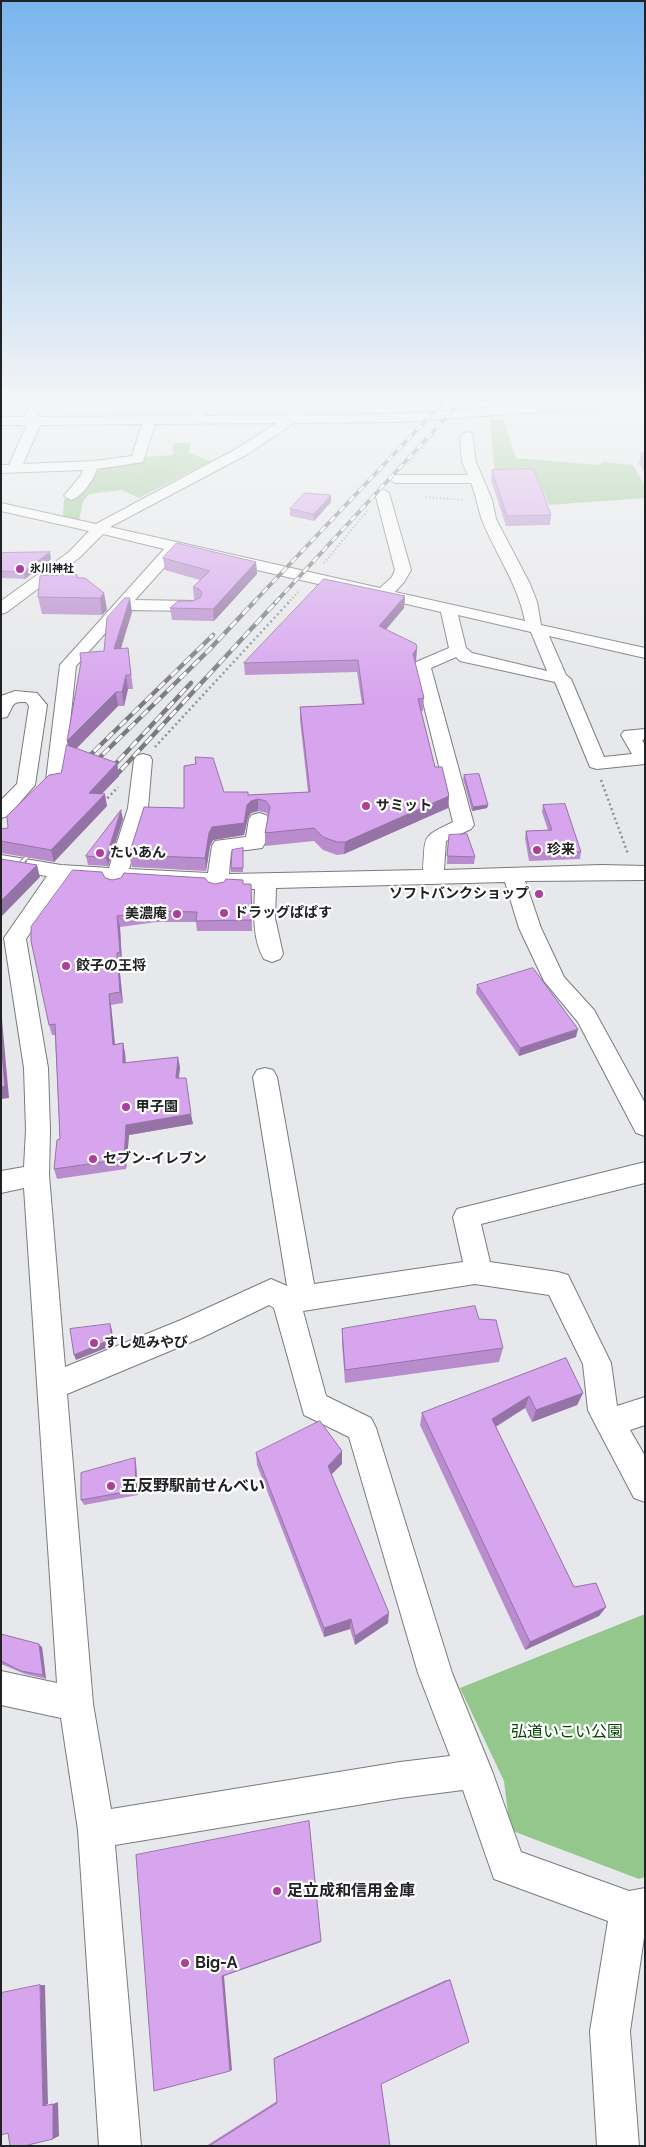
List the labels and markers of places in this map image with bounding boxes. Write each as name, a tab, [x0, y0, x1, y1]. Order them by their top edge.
place label: 氷川神社	[30, 562, 74, 576]
marker: 氷川神社	[14, 563, 26, 575]
place label: サミット	[376, 798, 432, 814]
marker: サミット	[360, 800, 372, 812]
place label: 珍来	[547, 842, 575, 858]
marker: 珍来	[531, 844, 543, 856]
place label: たいあん	[110, 845, 166, 861]
marker: たいあん	[94, 847, 106, 859]
place label: ソフトバンクショップ	[389, 886, 529, 902]
marker: ソフトバンクショップ	[533, 888, 545, 900]
place label: ドラッグぱぱす	[234, 905, 332, 921]
place label: 美濃庵	[125, 906, 167, 922]
marker: ドラッグぱぱす	[218, 907, 230, 919]
marker: 美濃庵	[171, 908, 183, 920]
place label: 餃子の王将	[76, 958, 146, 974]
marker: 餃子の王将	[60, 960, 72, 972]
place label: 甲子園	[136, 1099, 178, 1115]
marker: 甲子園	[120, 1101, 132, 1113]
place label: セブン-イレブン	[103, 1151, 207, 1167]
marker: セブン-イレブン	[87, 1153, 99, 1165]
place label: すし処みやび	[104, 1335, 188, 1351]
marker: すし処みやび	[88, 1337, 100, 1349]
place label: 五反野駅前せんべい	[121, 1476, 265, 1496]
marker: 五反野駅前せんべい	[105, 1480, 117, 1492]
place label: 足立成和信用金庫	[287, 1881, 415, 1901]
marker: 足立成和信用金庫	[271, 1885, 283, 1897]
place label: Big-A	[195, 1953, 238, 1973]
marker: Big-A	[179, 1957, 191, 1969]

